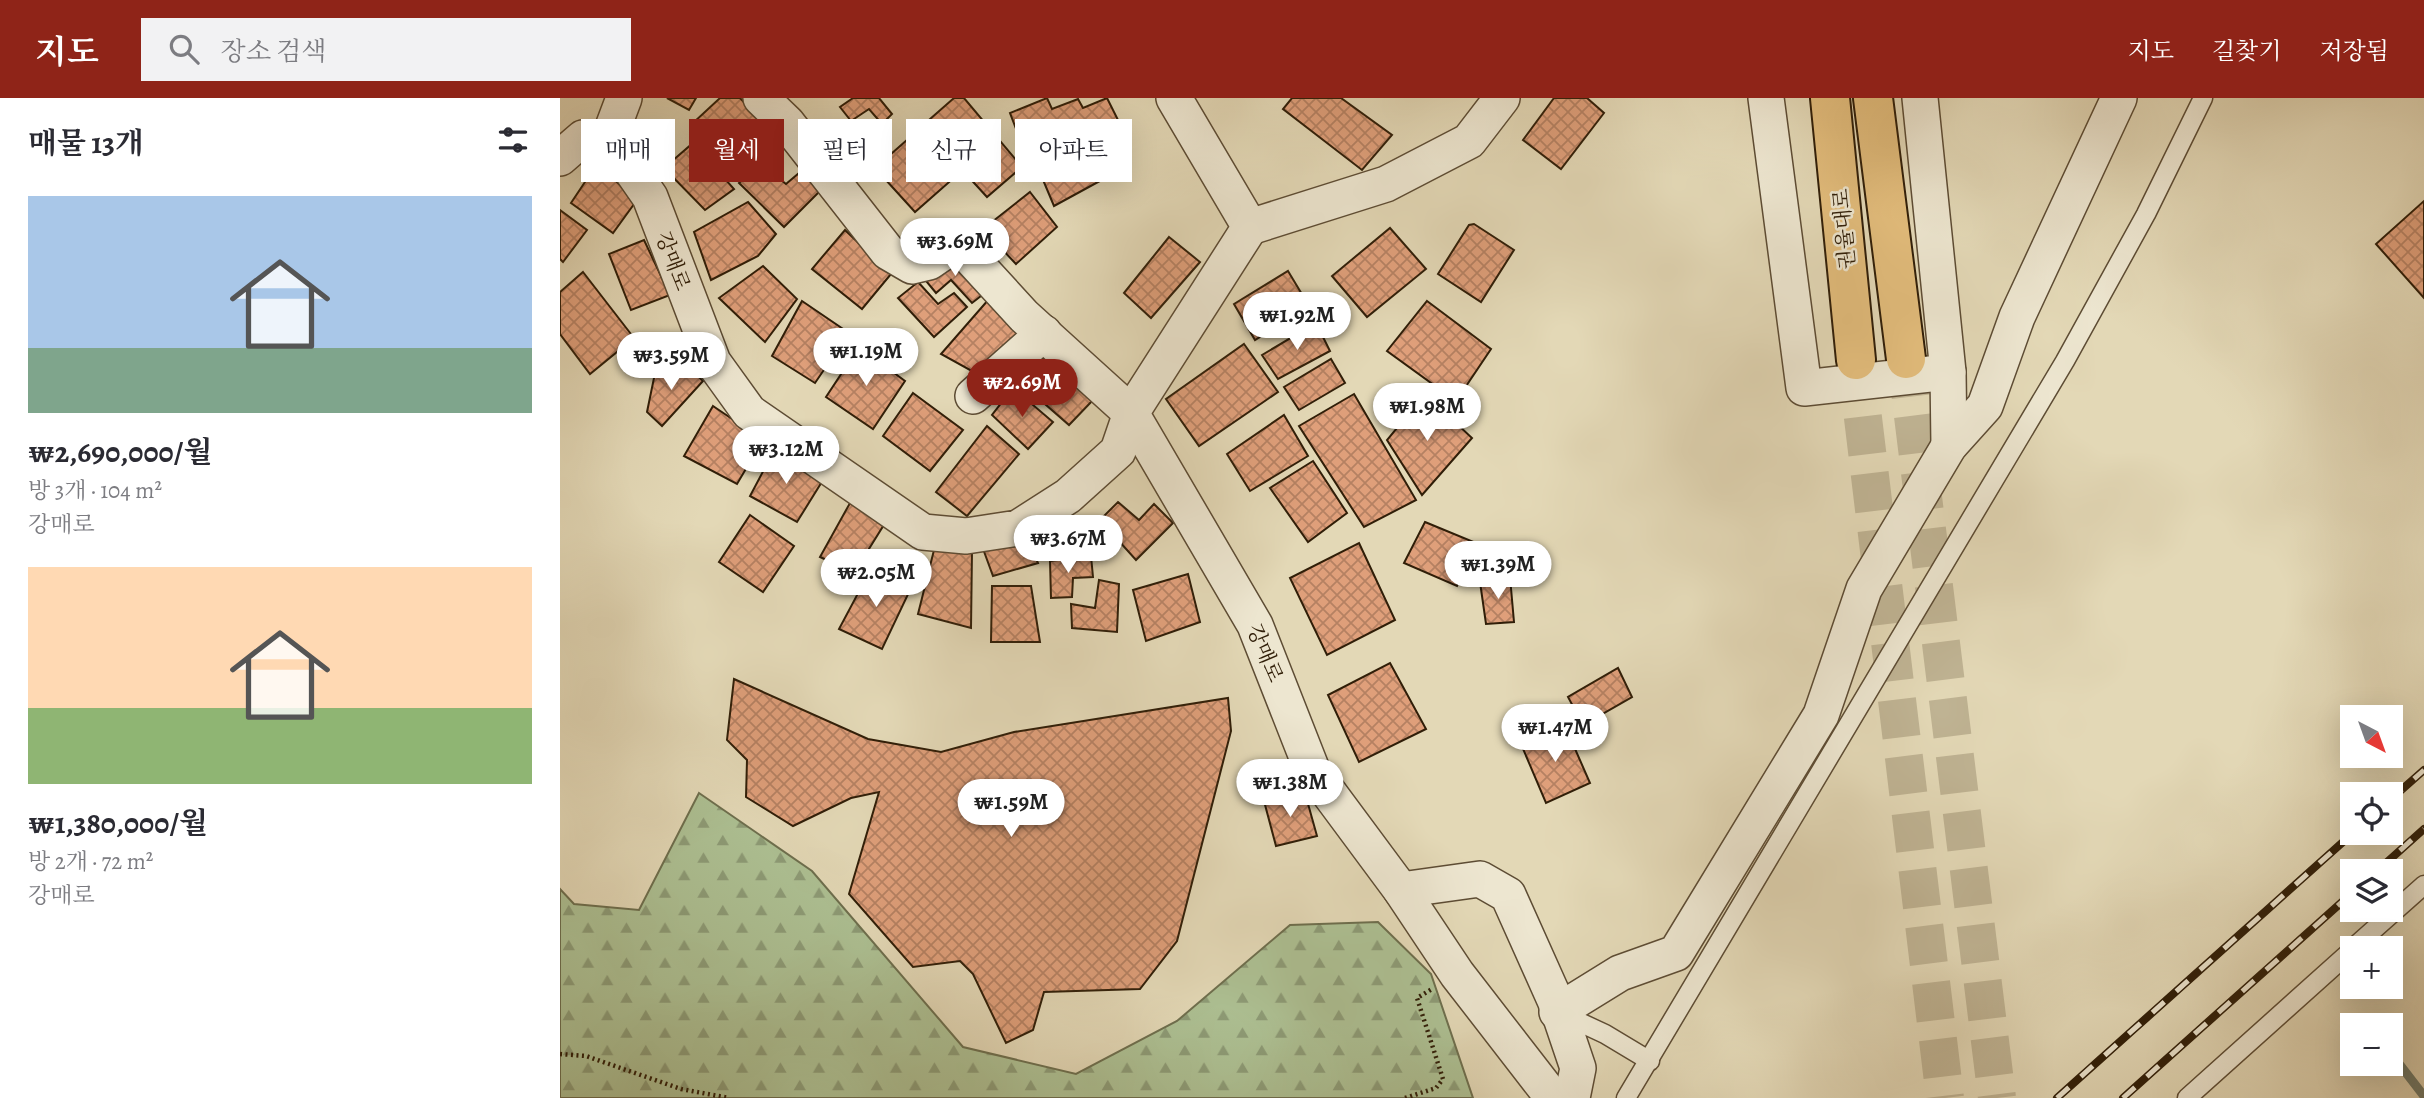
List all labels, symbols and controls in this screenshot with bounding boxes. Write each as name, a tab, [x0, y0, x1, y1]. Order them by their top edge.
search box	[141, 18, 631, 81]
text: 지도	[35, 29, 99, 74]
icon: search	[165, 30, 203, 68]
text: 장소 검색	[221, 34, 326, 69]
text: 지도	[2128, 35, 2174, 67]
text: 길찾기	[2212, 35, 2281, 67]
text: 저장됨	[2319, 35, 2389, 67]
chip: 매매	[581, 119, 675, 182]
chip: 월세	[689, 119, 784, 182]
chip: 필터	[798, 119, 892, 182]
chip: 신규	[906, 119, 1001, 182]
chip: 아파트	[1015, 119, 1132, 182]
icon: filters	[494, 121, 532, 159]
text: 매물 13개	[28, 123, 144, 163]
street label: 권율대로	[1827, 187, 1861, 271]
pin: ₩3.69M	[898, 218, 1012, 278]
text: ₩3.69M	[916, 225, 994, 256]
street label: 강매로	[649, 228, 697, 294]
icon: home	[217, 241, 343, 367]
pin: ₩1.92M	[1240, 292, 1354, 352]
text: ₩1.92M	[1259, 299, 1335, 330]
pin: ₩1.19M	[809, 328, 923, 388]
pin: ₩3.59M	[614, 332, 728, 392]
text: ₩1.19M	[829, 335, 903, 366]
text: ₩3.59M	[633, 339, 709, 370]
pin: ₩2.69M	[965, 360, 1079, 419]
text: ₩2.69M	[983, 366, 1061, 397]
pin: ₩1.98M	[1370, 384, 1484, 443]
text: ₩1.98M	[1389, 390, 1465, 421]
pin: ₩3.12M	[729, 426, 843, 486]
text: ₩2,690,000/월	[28, 432, 212, 472]
text: ₩3.12M	[748, 433, 824, 464]
text: 방 3개 · 104 m²	[28, 475, 162, 506]
text: 강매로	[28, 509, 95, 540]
pin: ₩3.67M	[1011, 516, 1125, 575]
text: ₩3.67M	[1030, 522, 1106, 553]
pin: ₩1.39M	[1441, 542, 1555, 601]
text: ₩1.39M	[1461, 548, 1535, 579]
pin: ₩2.05M	[819, 550, 933, 609]
text: ₩2.05M	[837, 556, 915, 587]
icon: home	[217, 612, 343, 738]
street label: 강매로	[1240, 620, 1290, 686]
pin: ₩1.47M	[1498, 704, 1612, 764]
north arrow	[2340, 705, 2403, 768]
map controls	[2340, 705, 2403, 1076]
text: ₩1.47M	[1517, 711, 1593, 742]
pin: ₩1.38M	[1233, 760, 1347, 819]
text: ₩1.38M	[1252, 766, 1328, 797]
pin: ₩1.59M	[954, 780, 1068, 839]
button: locate	[2340, 782, 2403, 845]
text: ₩1.59M	[974, 786, 1048, 817]
text: ₩1,380,000/월	[28, 803, 208, 843]
text: 방 2개 · 72 m²	[28, 846, 153, 877]
button: layers	[2340, 859, 2403, 922]
text: 강매로	[28, 880, 95, 911]
button: +	[2340, 936, 2403, 999]
button: −	[2340, 1013, 2403, 1076]

